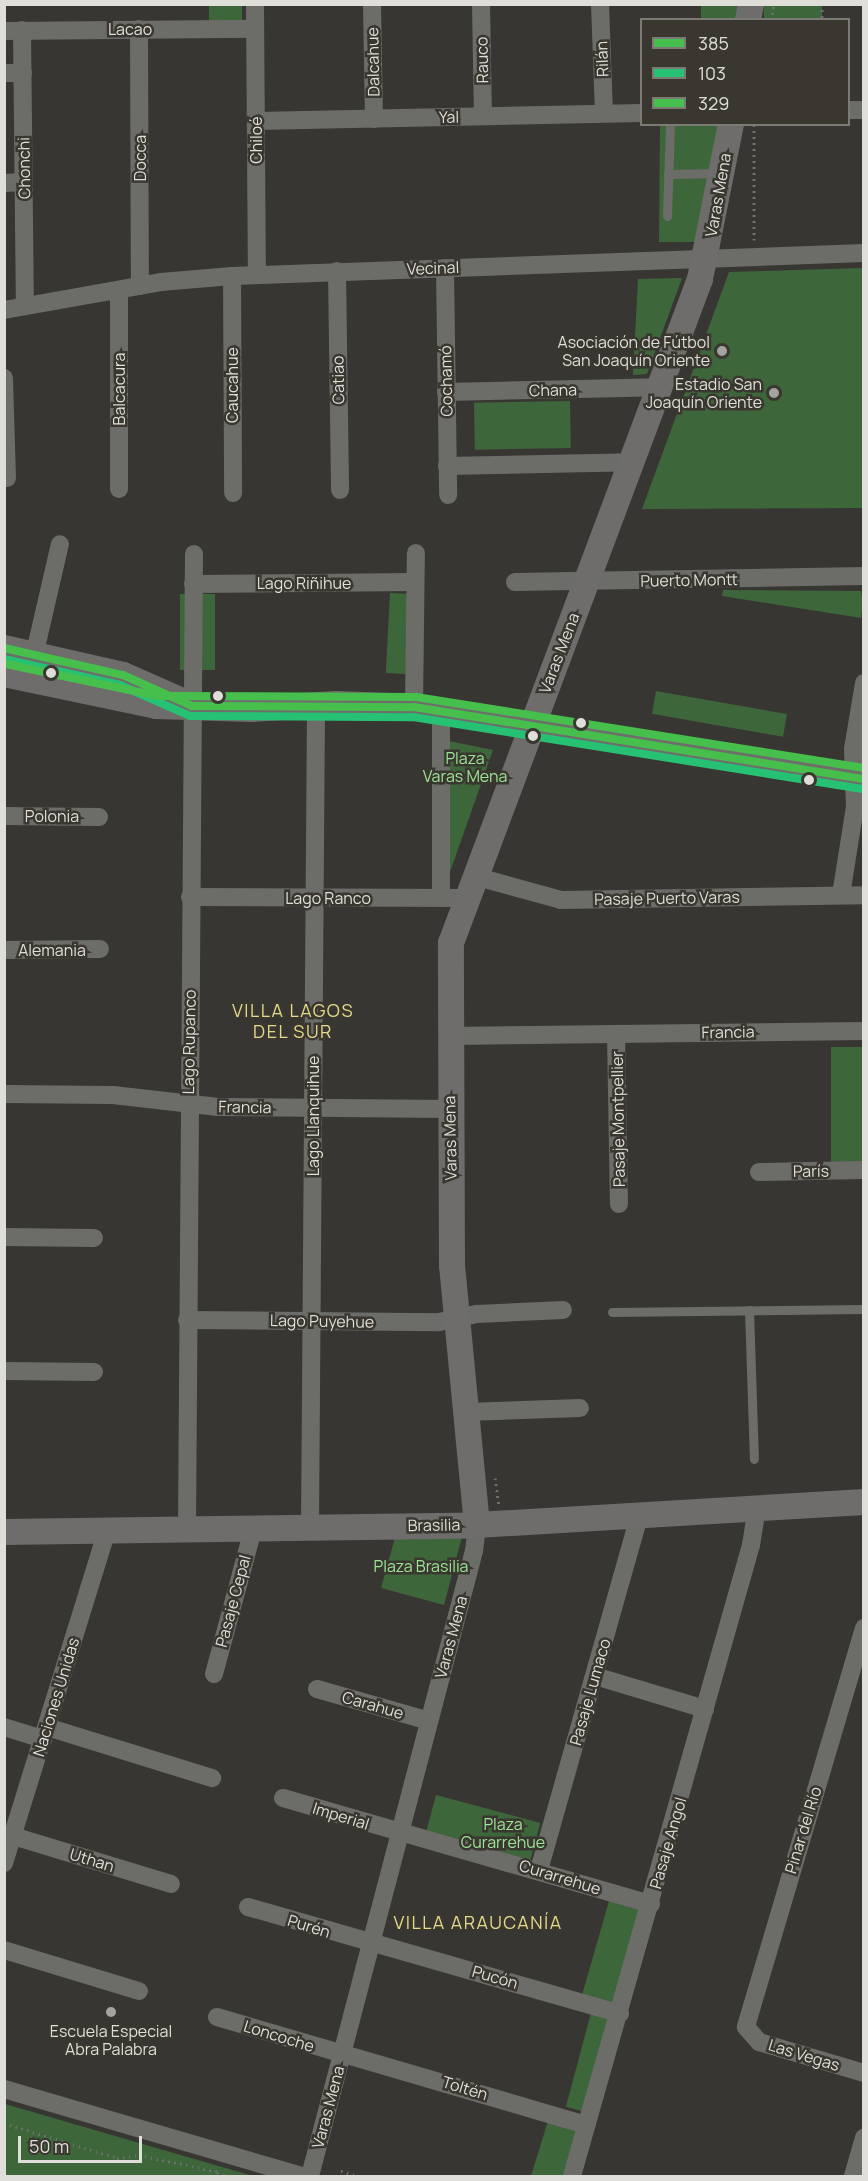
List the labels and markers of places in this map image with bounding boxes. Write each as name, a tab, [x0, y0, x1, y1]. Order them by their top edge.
place label: Asociación de Fútbol San Joaquín Oriente	[558, 332, 710, 370]
marker: Asociación de Fútbol San Joaquín Oriente	[715, 344, 729, 358]
place label: Estadio San Joaquín Oriente	[646, 374, 762, 412]
marker: Estadio San Joaquín Oriente	[767, 386, 781, 400]
unlabelled marker	[45, 667, 57, 679]
unlabelled marker	[212, 690, 224, 702]
unlabelled marker	[575, 717, 587, 729]
unlabelled marker	[527, 730, 539, 742]
unlabelled marker	[803, 774, 815, 786]
marker: Escuela Especial Abra Palabra	[104, 2005, 118, 2019]
place label: Escuela Especial Abra Palabra	[50, 2021, 172, 2059]

